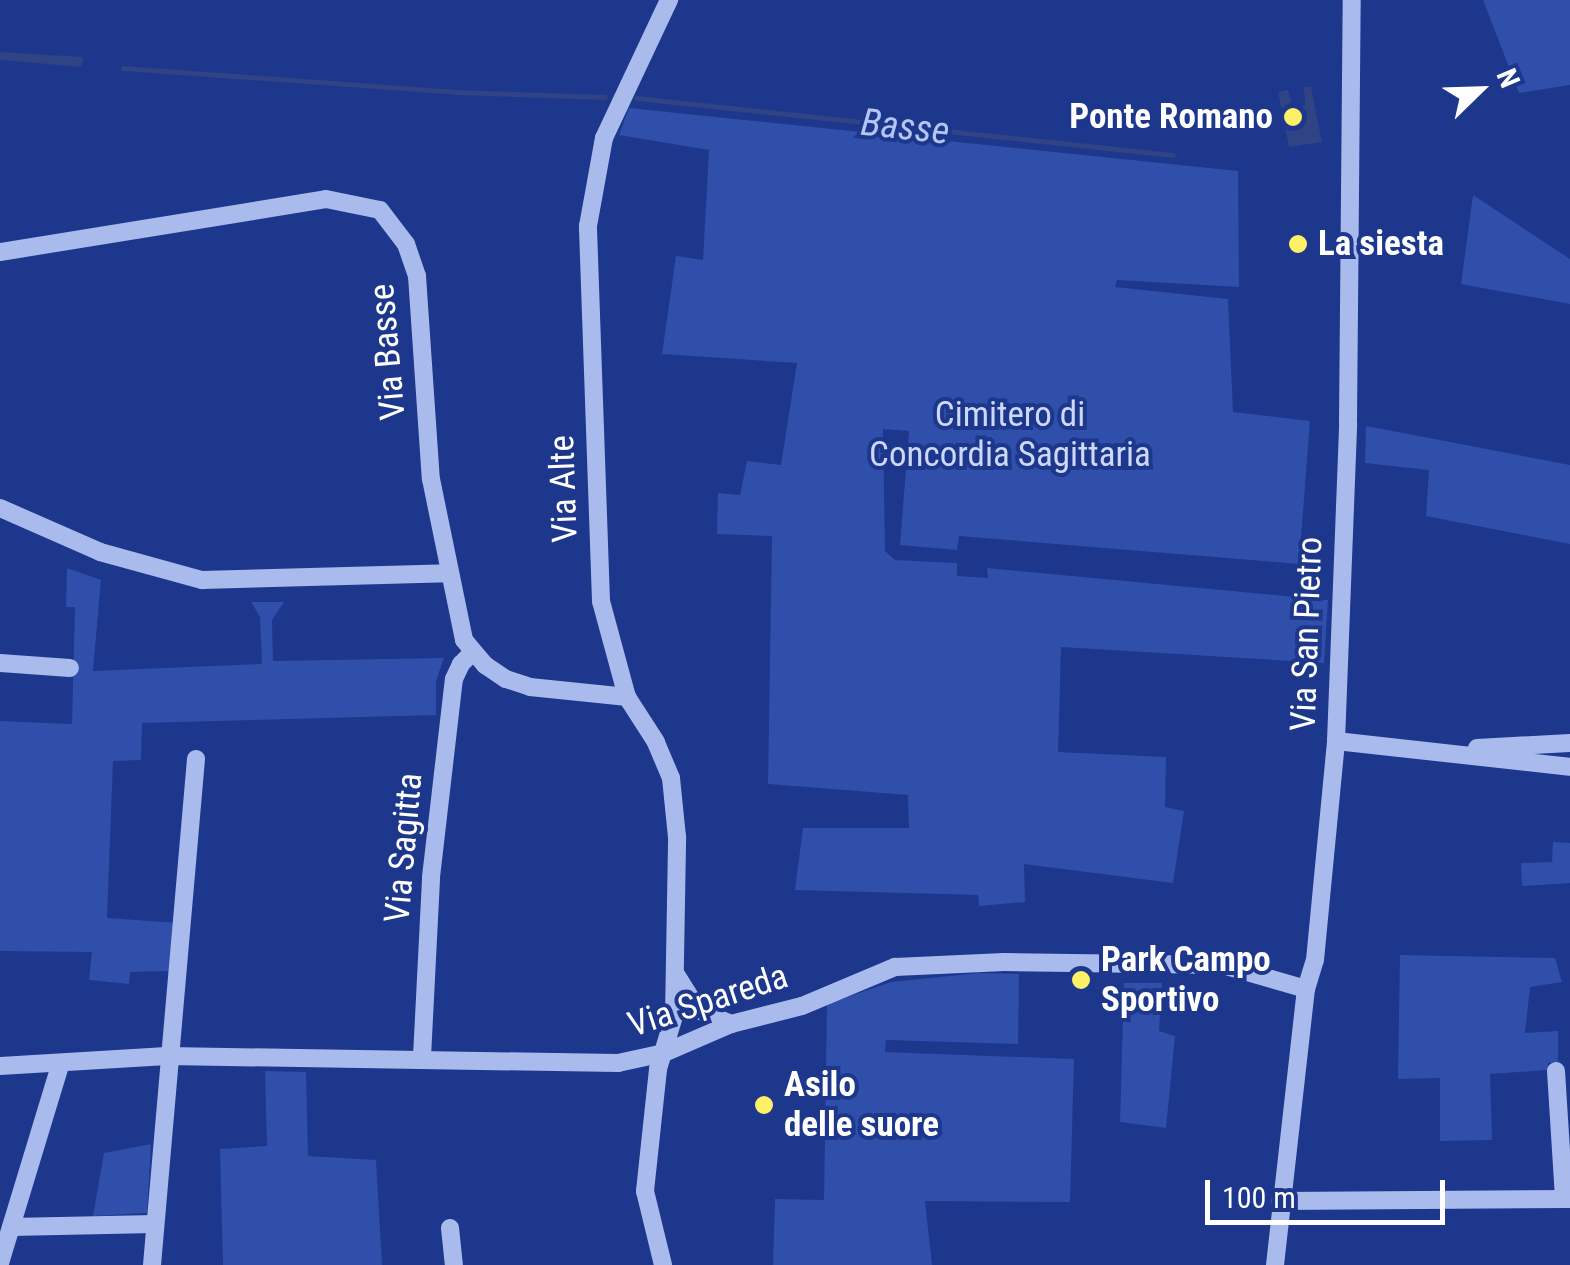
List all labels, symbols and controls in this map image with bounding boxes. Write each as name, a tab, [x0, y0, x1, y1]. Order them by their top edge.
north arrow	[1430, 40, 1530, 140]
text: N	[1490, 64, 1527, 92]
place label: Ponte Romano	[1069, 96, 1273, 138]
water label: Basse	[859, 100, 951, 154]
marker: Ponte Romano	[1282, 106, 1304, 128]
place label: La siesta	[1318, 223, 1444, 265]
marker: La siesta	[1287, 233, 1309, 255]
street label: Via Basse	[361, 282, 415, 422]
park label: Cimitero di Concordia Sagittaria	[869, 394, 1151, 476]
street label: Via Alte	[541, 435, 587, 543]
street label: Via San Pietro	[1283, 536, 1331, 732]
street label: Via Sagitta	[377, 771, 431, 925]
place label: Park Campo Sportivo	[1101, 939, 1271, 1021]
street label: Via Spareda	[623, 955, 793, 1047]
marker: Park Campo Sportivo	[1070, 969, 1092, 991]
place label: Asilo delle suore	[784, 1064, 939, 1146]
marker: Asilo delle suore	[753, 1094, 775, 1116]
scale bar	[1210, 1160, 1450, 1222]
text: 100 m	[1222, 1180, 1296, 1215]

